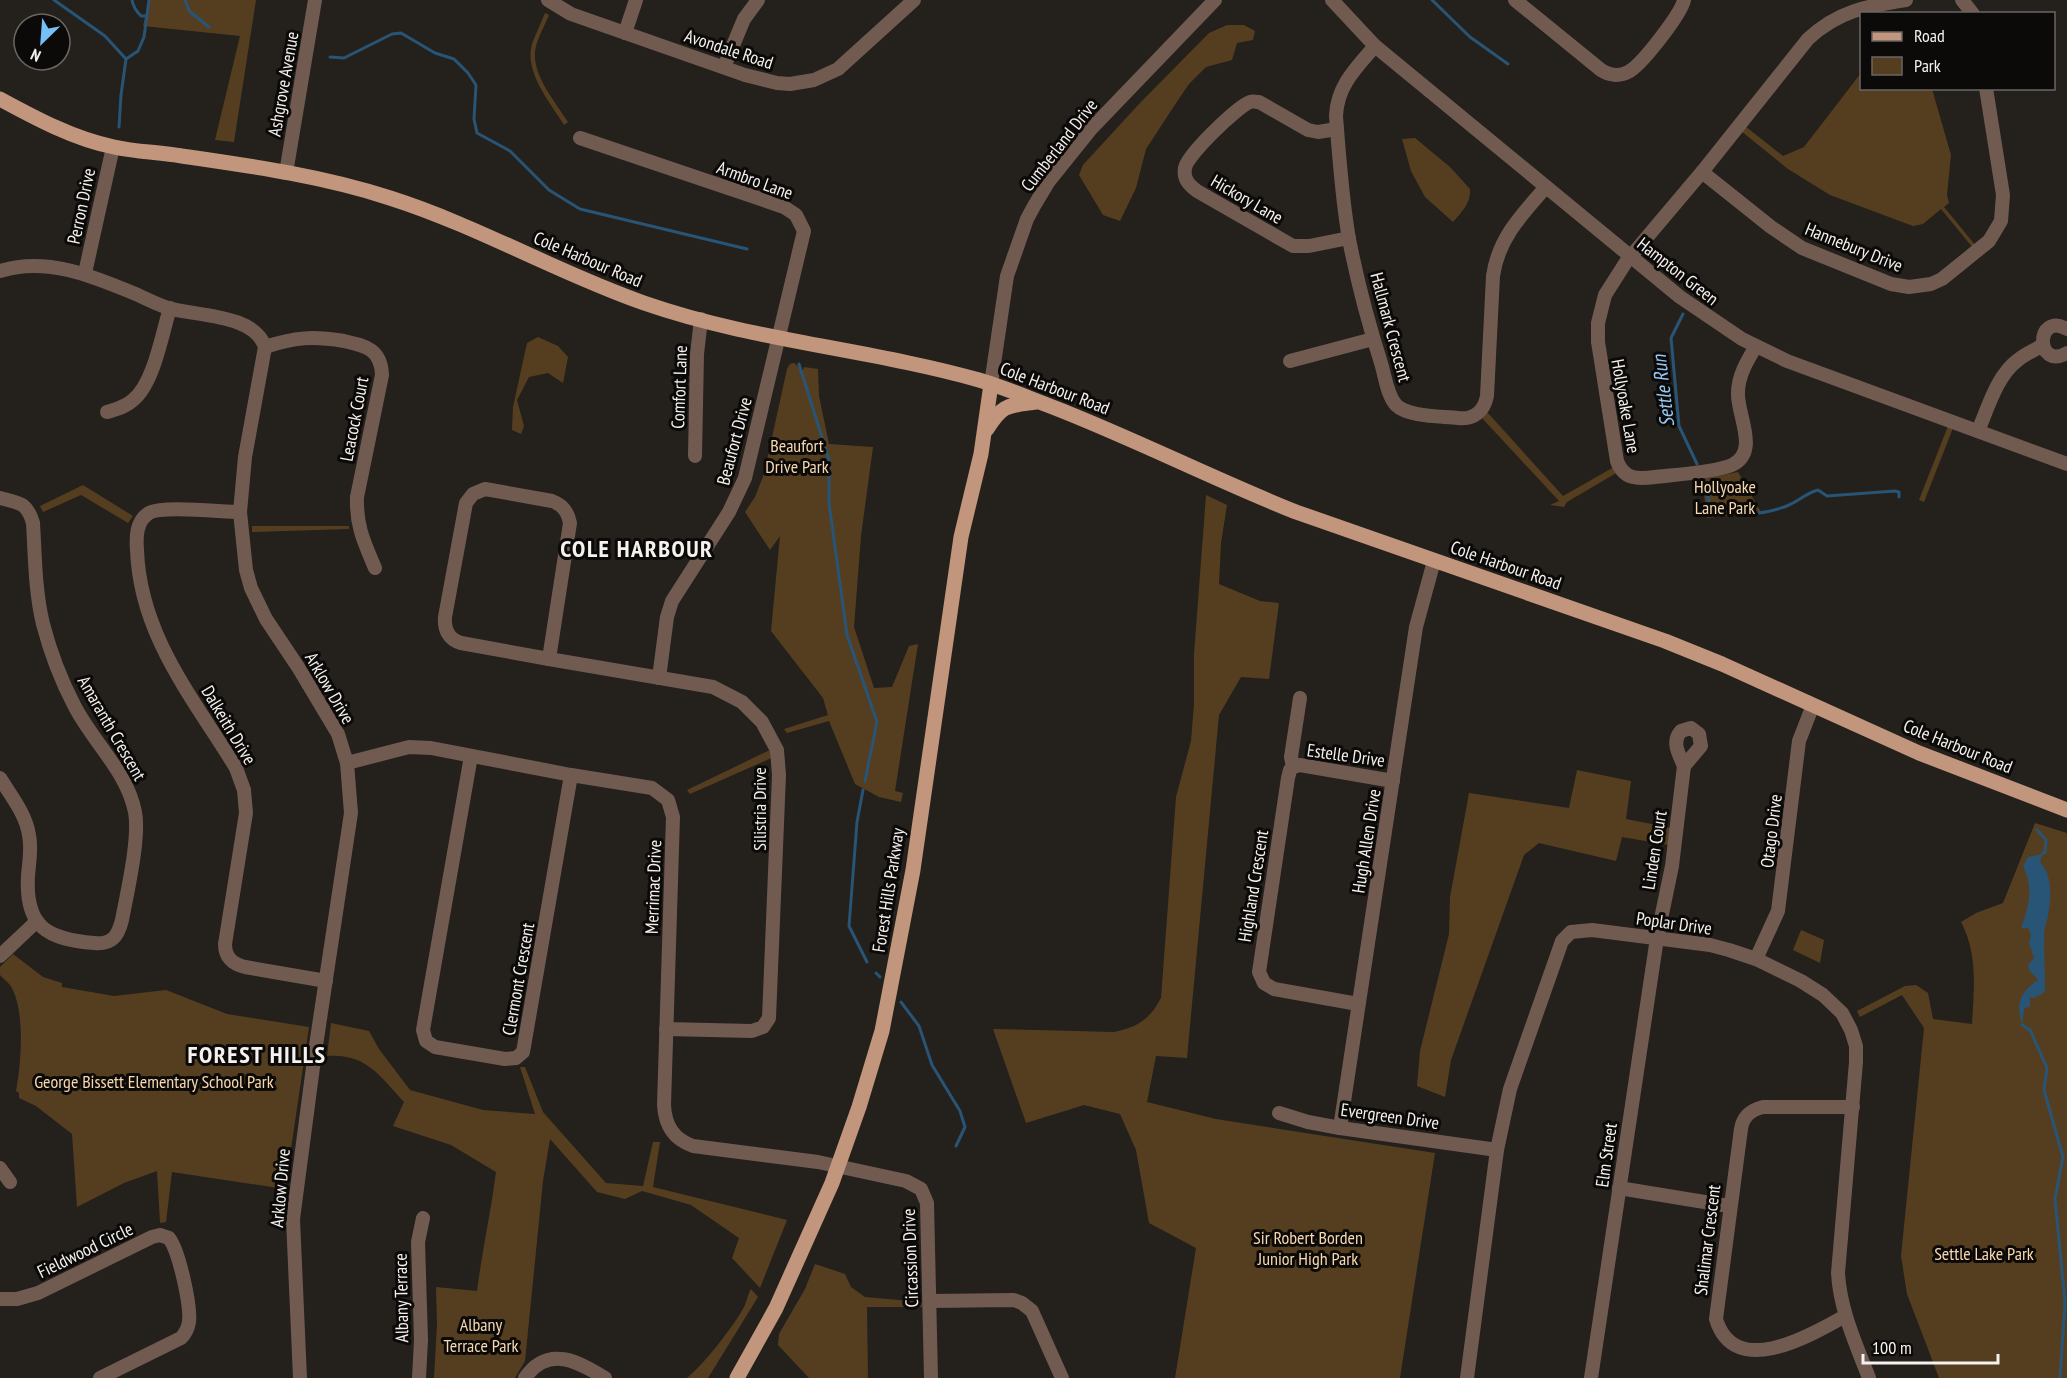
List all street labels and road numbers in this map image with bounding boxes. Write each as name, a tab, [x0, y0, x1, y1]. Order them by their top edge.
street label: Avondale Road	[682, 24, 776, 74]
street label: Ashgrove Avenue	[262, 30, 304, 138]
street label: Cumberland Drive	[1016, 94, 1102, 196]
street label: Armbro Lane	[714, 156, 796, 204]
street label: Perron Drive	[62, 166, 100, 246]
street label: Hickory Lane	[1207, 169, 1287, 229]
street label: Hannebury Drive	[1802, 217, 1906, 277]
street label: Cole Harbour Road	[530, 226, 646, 292]
street label: Hampton Green	[1633, 232, 1723, 310]
street label: Hallmark Crescent	[1365, 270, 1417, 384]
street label: Comfort Lane	[666, 345, 692, 429]
street label: Cole Harbour Road	[997, 357, 1113, 419]
street label: Hollyoake Lane	[1606, 357, 1646, 455]
street label: Leacock Court	[335, 375, 373, 463]
street label: Beaufort Drive	[711, 395, 757, 487]
street label: Cole Harbour Road	[1448, 535, 1564, 595]
street label: Arklow Drive	[300, 648, 360, 728]
street label: Amaranth Crescent	[73, 672, 151, 784]
street label: Dalkeith Drive	[196, 681, 262, 769]
street label: Cole Harbour Road	[1900, 714, 2016, 778]
street label: Estelle Drive	[1306, 738, 1386, 772]
street label: Silistria Drive	[748, 767, 771, 851]
street label: Hugh Allen Drive	[1346, 787, 1386, 895]
street label: Otago Drive	[1755, 793, 1787, 869]
street label: Linden Court	[1636, 809, 1672, 891]
street label: Forest Hills Parkway	[867, 826, 909, 954]
street label: Highland Crescent	[1233, 828, 1273, 944]
street label: Merrimac Drive	[640, 840, 666, 934]
street label: Poplar Drive	[1635, 906, 1713, 940]
street label: Clermont Crescent	[497, 921, 539, 1037]
street label: Evergreen Drive	[1339, 1098, 1441, 1134]
street label: Elm Street	[1590, 1121, 1622, 1189]
street label: Arklow Drive	[265, 1148, 295, 1228]
street label: Shalimar Crescent	[1689, 1183, 1725, 1297]
street label: Circassion Drive	[897, 1208, 923, 1308]
street label: Fieldwood Circle	[33, 1217, 137, 1283]
street label: Albany Terrace	[389, 1253, 413, 1343]

